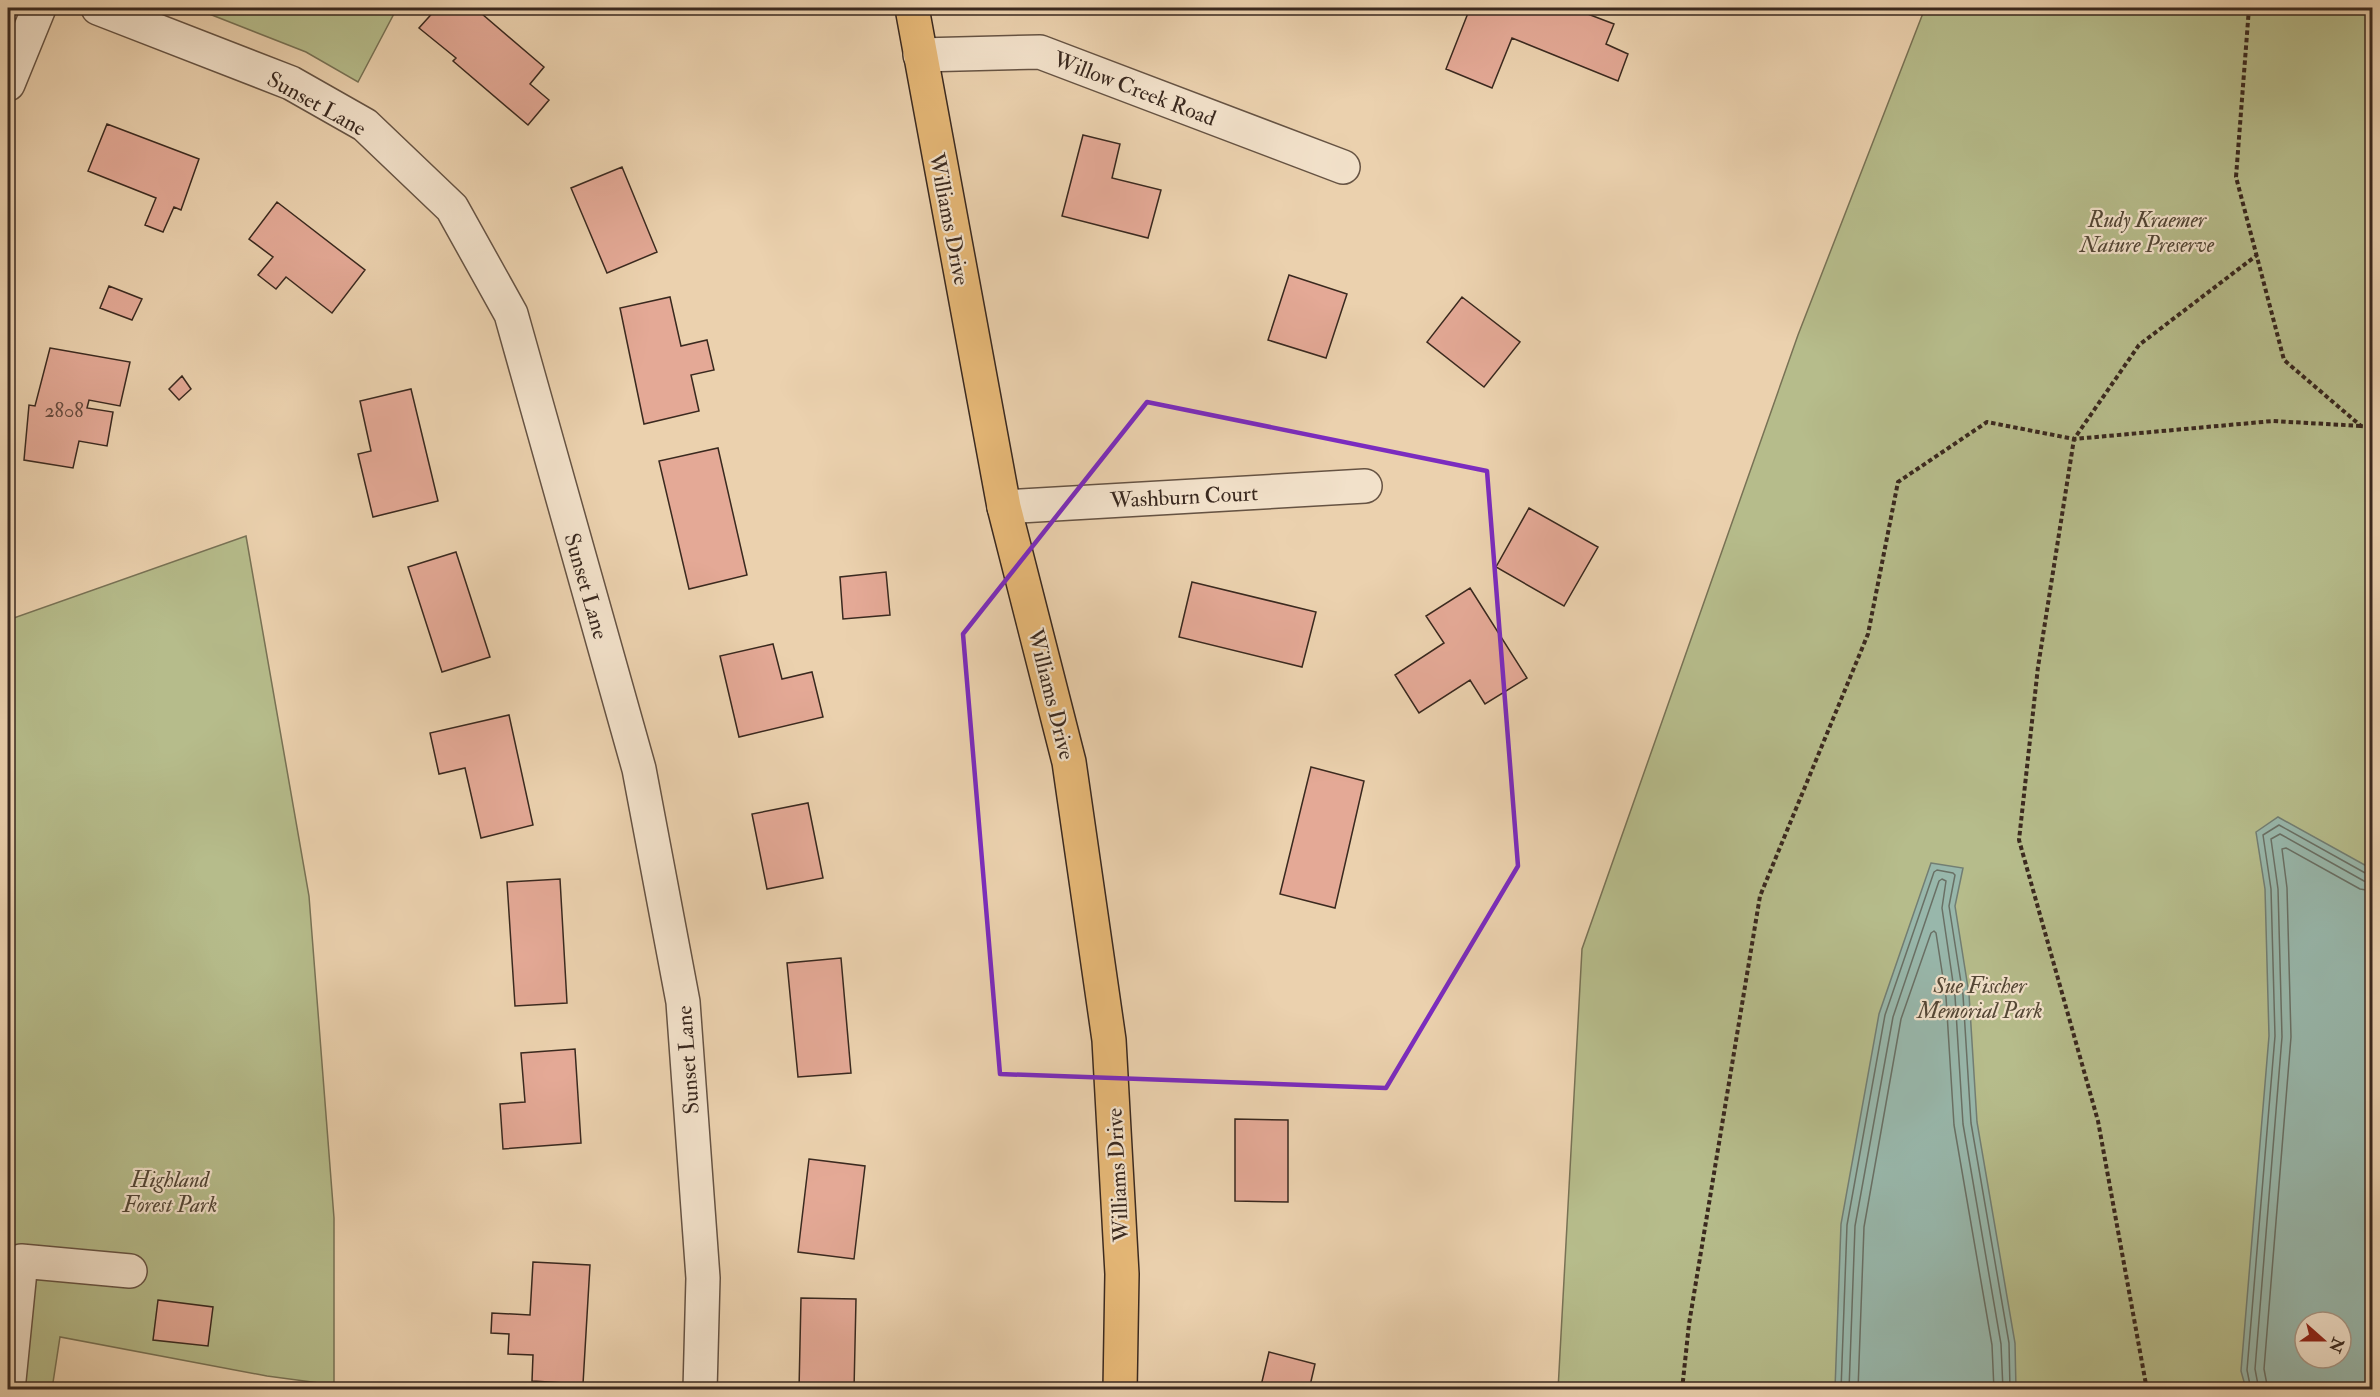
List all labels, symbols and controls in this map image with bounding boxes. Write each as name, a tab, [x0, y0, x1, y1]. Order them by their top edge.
street label: Willow Creek Road	[1049, 45, 1220, 133]
street label: Sunset Lane	[262, 65, 371, 143]
street label: Williams Drive	[922, 150, 976, 288]
park label: Rudy Kraemer Nature Preserve	[2079, 206, 2215, 259]
house number: 2808	[44, 398, 84, 423]
street label: Washburn Court	[1108, 479, 1259, 515]
street label: Sunset Lane	[558, 530, 615, 642]
street label: Williams Drive	[1021, 625, 1081, 763]
park label: Sue Fischer Memorial Park	[1915, 972, 2043, 1025]
street label: Sunset Lane	[670, 1005, 706, 1115]
street label: Williams Drive	[1101, 1107, 1136, 1244]
park label: Highland Forest Park	[122, 1166, 217, 1219]
north arrow	[2293, 1310, 2353, 1370]
text: N	[2324, 1334, 2348, 1356]

